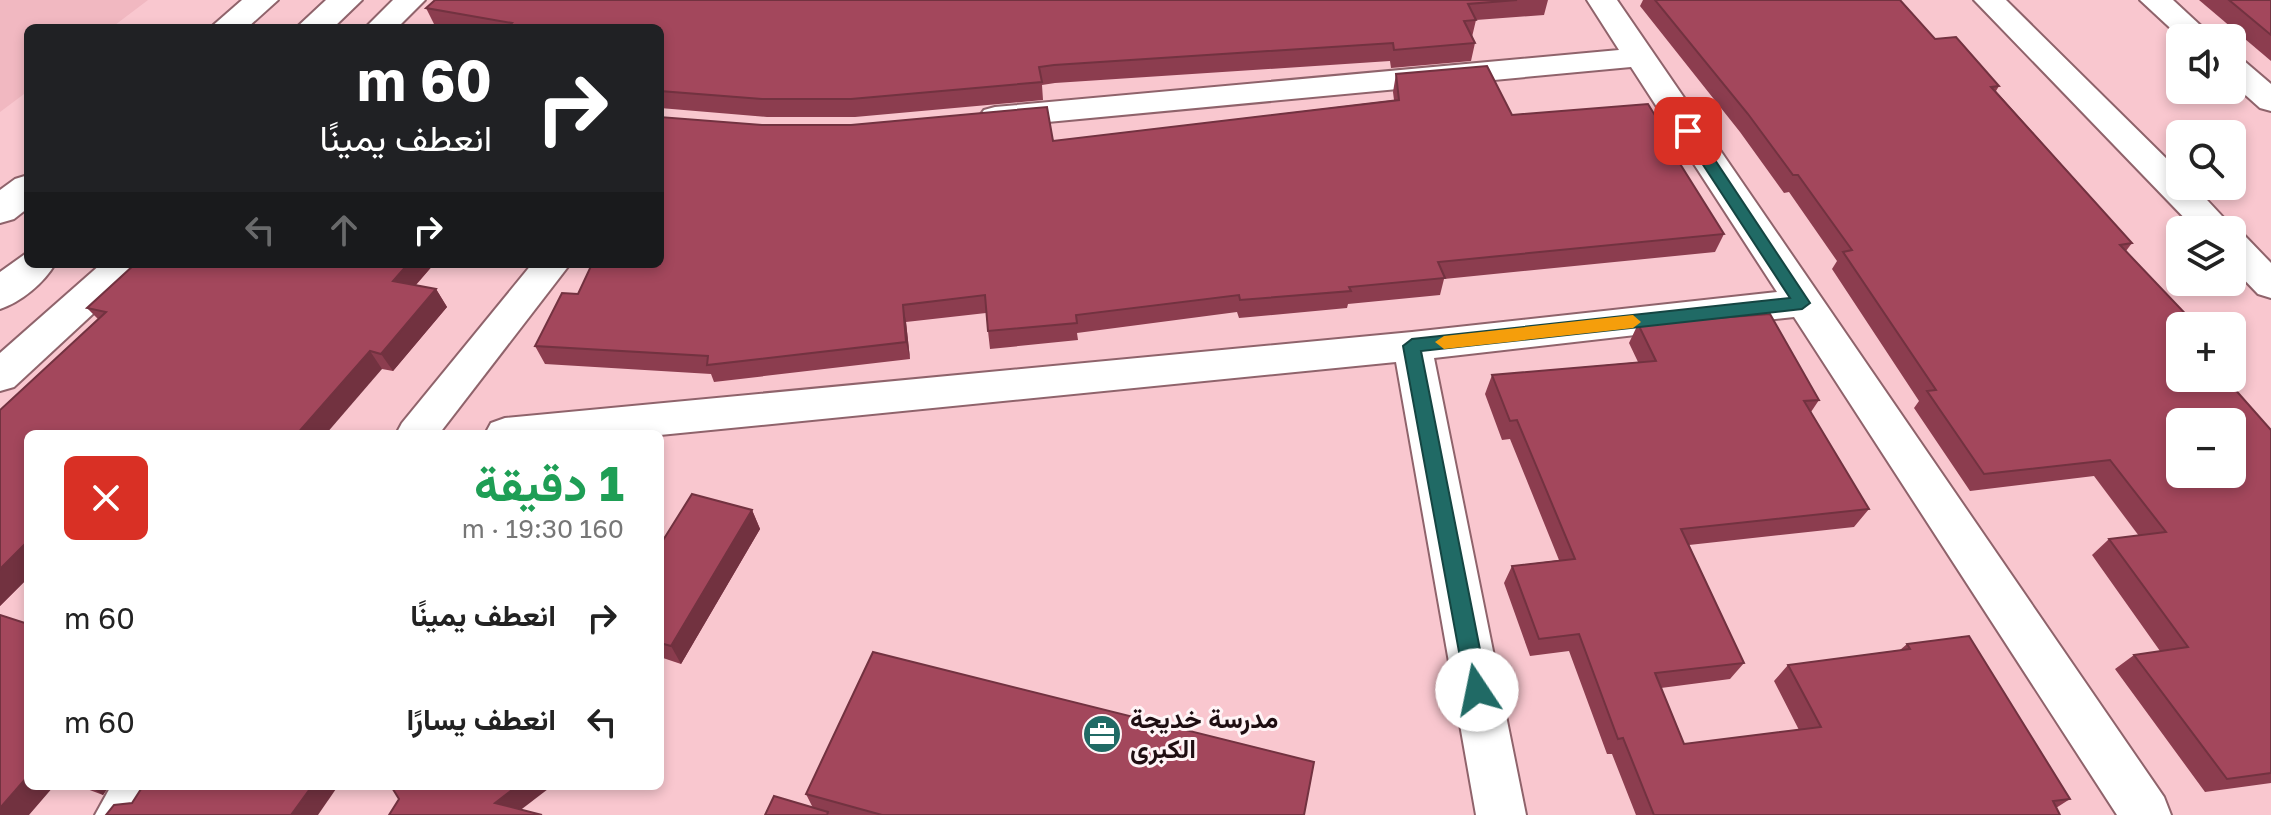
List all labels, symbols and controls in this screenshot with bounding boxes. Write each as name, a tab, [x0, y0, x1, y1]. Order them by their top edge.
map controls	[2166, 24, 2246, 488]
button: sound	[2166, 24, 2246, 104]
text: 60 m	[357, 46, 492, 113]
icon: right	[520, 56, 624, 160]
pin	[1654, 97, 1722, 165]
icon: arrive	[1666, 109, 1710, 153]
text: انعطف يمينًا	[320, 116, 492, 159]
button: search	[2166, 120, 2246, 200]
icon: left	[238, 208, 282, 252]
icon: ahead	[322, 208, 366, 252]
icon: right	[406, 208, 450, 252]
button: layers	[2166, 216, 2246, 296]
button: +	[2166, 312, 2246, 392]
button: −	[2166, 408, 2246, 488]
text: 1 دقيقة	[474, 454, 624, 512]
button: close	[64, 456, 148, 540]
text: 160 m · 19:30	[462, 513, 624, 544]
icon: right	[580, 596, 624, 640]
text: انعطف يمينًا	[410, 597, 556, 633]
text: 60 m	[64, 600, 135, 636]
position arrow	[1435, 648, 1519, 732]
icon: left	[580, 700, 624, 744]
text: انعطف يسارًا	[407, 701, 556, 737]
place label: مدرسة خديجة الكبرى	[1130, 703, 1278, 765]
text: 60 m	[64, 704, 135, 740]
office icon: مدرسة خديجة الكبرى	[1081, 713, 1123, 755]

